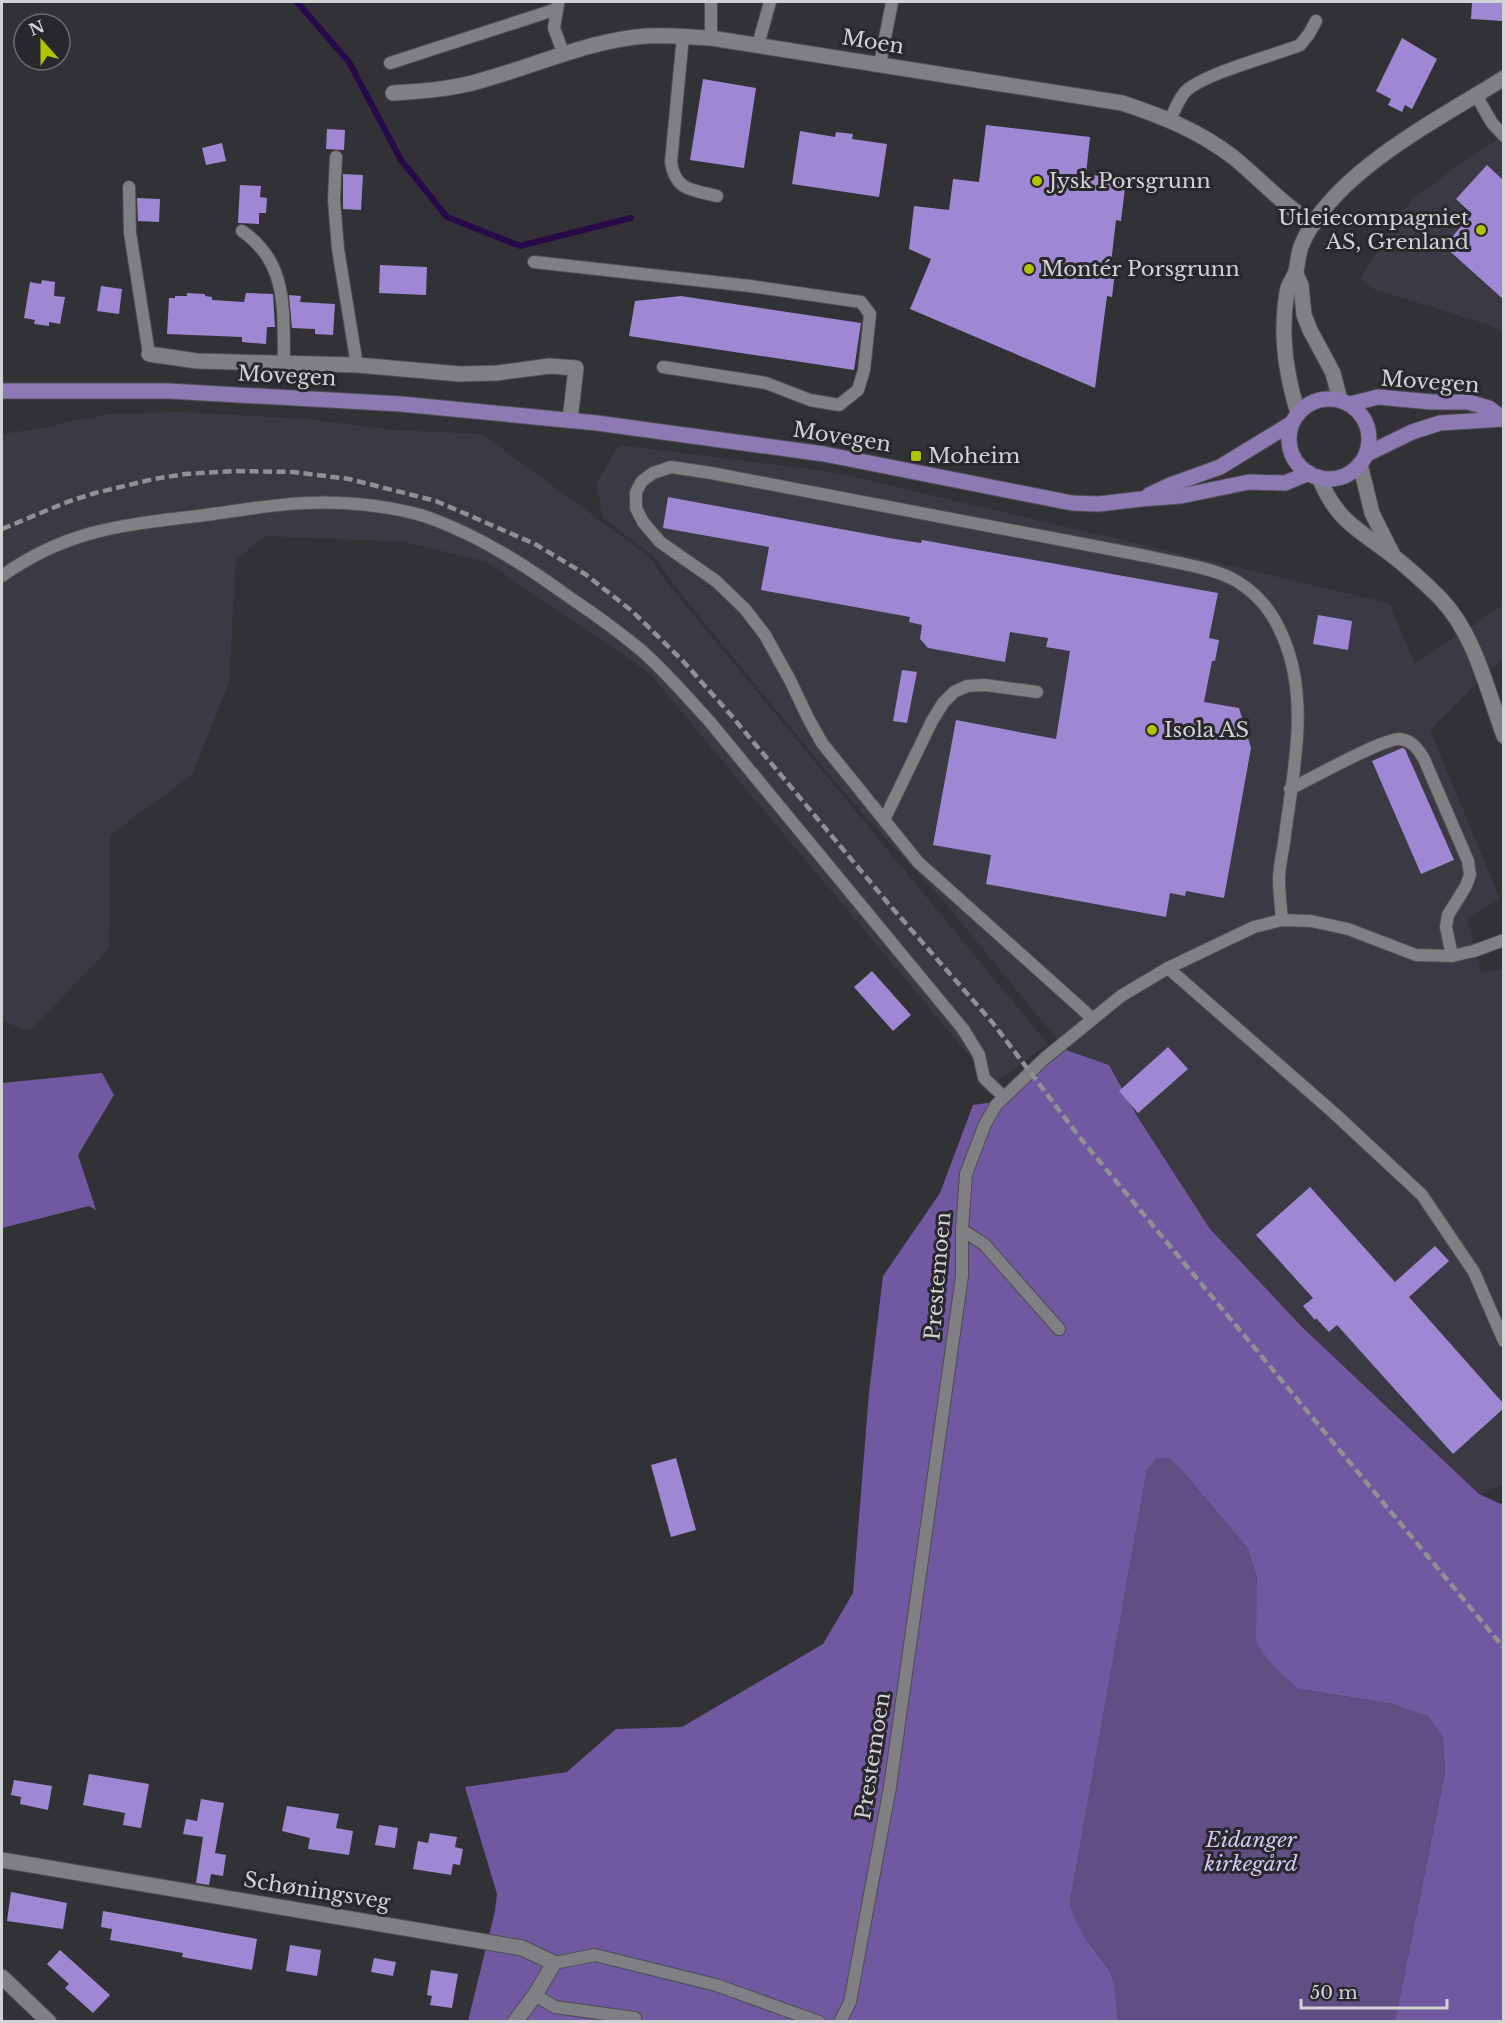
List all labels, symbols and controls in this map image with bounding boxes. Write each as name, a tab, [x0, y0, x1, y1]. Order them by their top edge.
north arrow	[12, 12, 72, 72]
text: N	[26, 16, 47, 40]
street label: Moen	[840, 24, 906, 60]
place label: Jysk Porsgrunn	[1046, 168, 1211, 194]
marker: Jysk Porsgrunn	[1030, 174, 1044, 188]
place label: Utleiecompagniet AS, Grenland	[1278, 205, 1469, 255]
marker: Utleiecompagniet AS, Grenland	[1474, 223, 1488, 237]
place label: Montér Porsgrunn	[1041, 256, 1240, 282]
marker: Montér Porsgrunn	[1022, 262, 1036, 276]
street label: Movegen	[237, 360, 337, 392]
street label: Movegen	[1380, 366, 1480, 398]
street label: Movegen	[791, 416, 893, 458]
place label: Moheim	[928, 443, 1021, 469]
marker: Moheim	[909, 449, 923, 463]
place label: Isola AS	[1164, 717, 1249, 743]
marker: Isola AS	[1145, 723, 1159, 737]
street label: Prestemoen	[919, 1211, 957, 1341]
street label: Prestemoen	[850, 1690, 896, 1822]
park label: Eidanger kirkegård	[1203, 1827, 1298, 1877]
street label: Schøningsveg	[242, 1867, 393, 1915]
scale bar	[1301, 1972, 1446, 2010]
text: 50 m	[1310, 1982, 1358, 2004]

